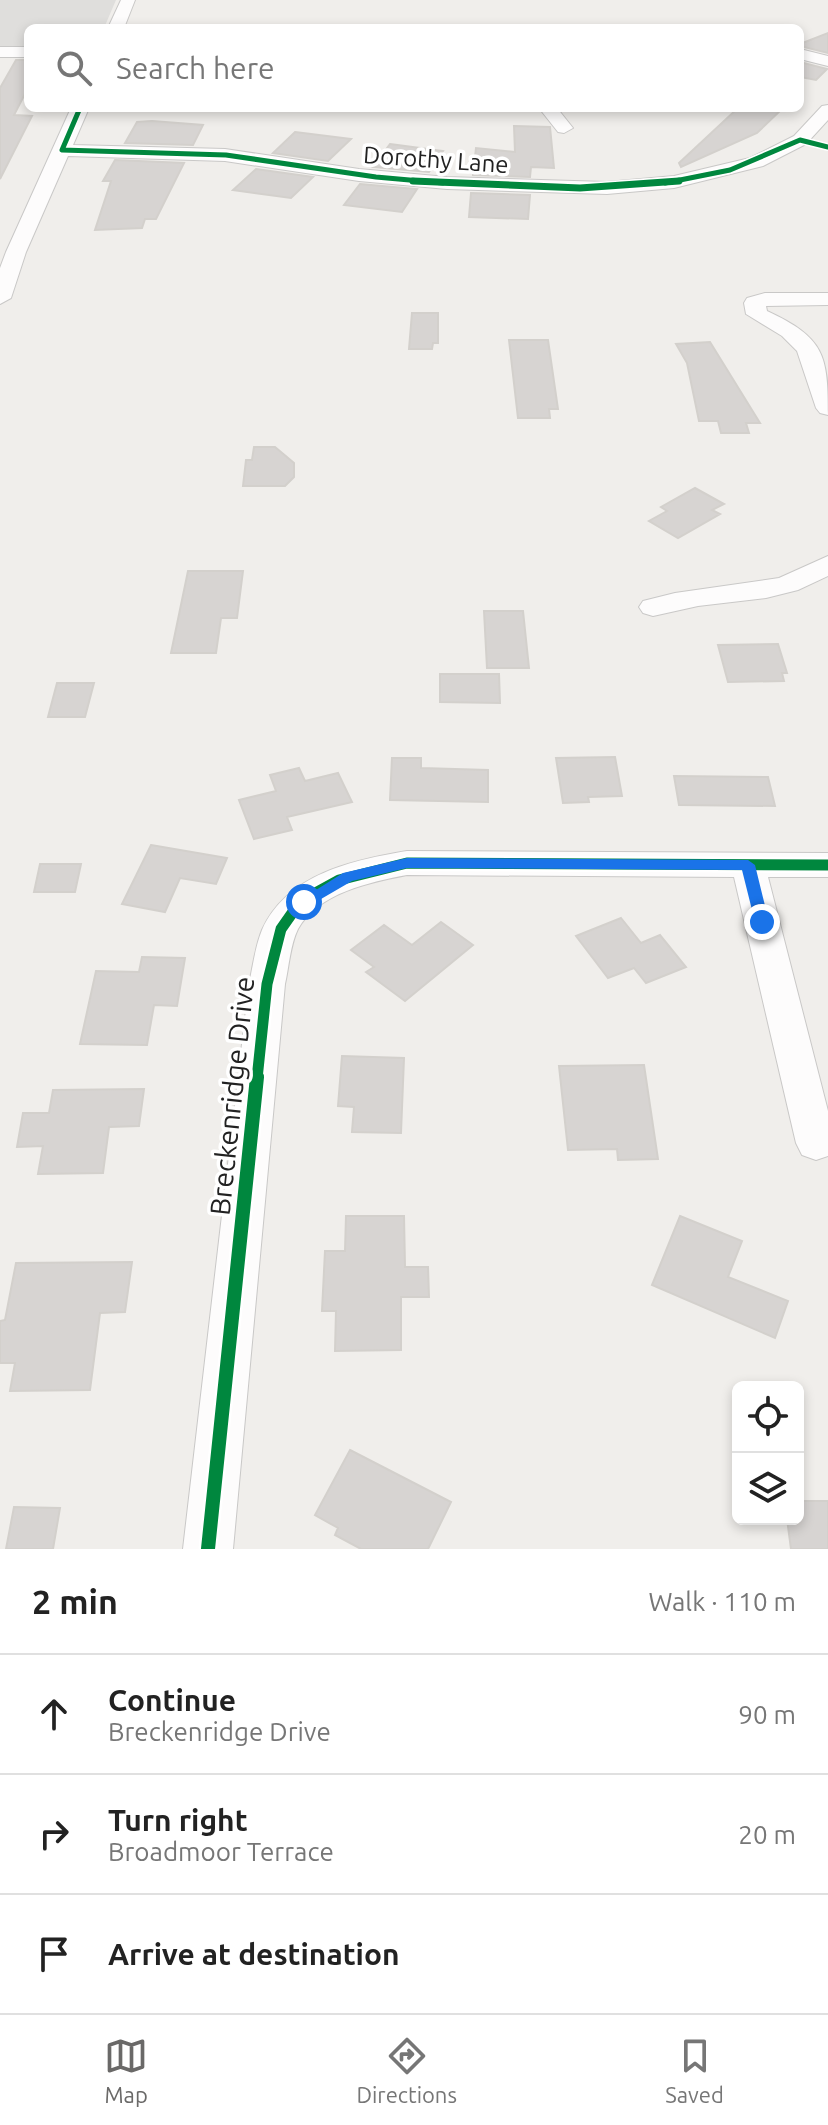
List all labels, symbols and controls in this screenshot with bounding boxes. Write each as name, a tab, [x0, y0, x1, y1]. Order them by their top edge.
search box	[24, 24, 804, 112]
icon: search	[52, 46, 96, 90]
text: Search here	[116, 51, 275, 85]
street label: Dorothy Lane	[362, 141, 510, 178]
route start	[286, 884, 322, 920]
route end	[744, 904, 780, 940]
street label: Breckenridge Drive	[204, 975, 259, 1217]
map controls	[732, 1381, 804, 1525]
button: locate	[732, 1381, 804, 1453]
button: layers	[732, 1453, 804, 1525]
text: 2 min	[32, 1582, 118, 1620]
text: Walk · 110 m	[648, 1587, 796, 1616]
text: Continue	[108, 1683, 236, 1717]
icon: ahead	[32, 1692, 76, 1736]
text: 90 m	[738, 1700, 796, 1729]
text: Breckenridge Drive	[108, 1717, 331, 1746]
text: Turn right	[108, 1803, 248, 1837]
icon: right	[32, 1812, 76, 1856]
text: 20 m	[738, 1820, 796, 1849]
text: Broadmoor Terrace	[108, 1837, 334, 1866]
icon: arrive	[32, 1932, 76, 1976]
text: Arrive at destination	[108, 1937, 400, 1971]
tab: Map	[104, 2034, 148, 2107]
tab: Directions	[356, 2034, 457, 2107]
tab: Saved	[665, 2034, 724, 2107]

